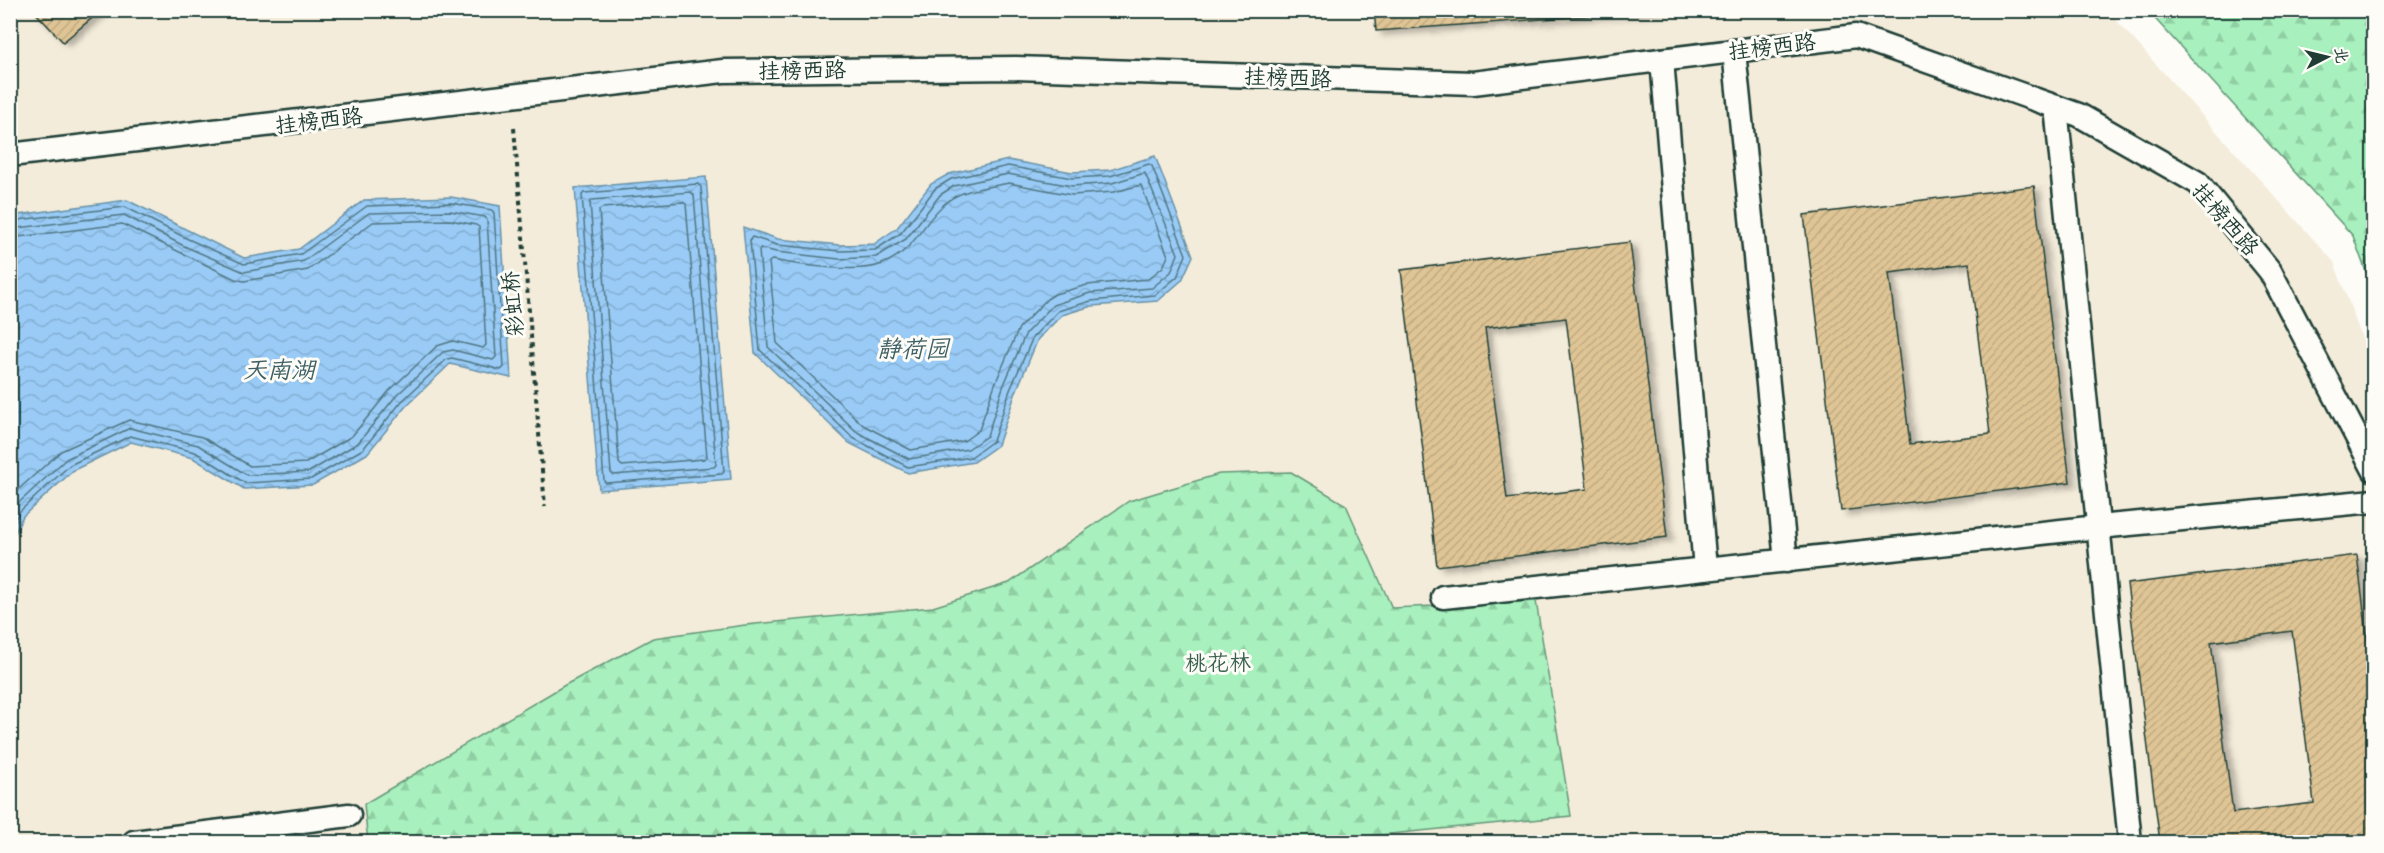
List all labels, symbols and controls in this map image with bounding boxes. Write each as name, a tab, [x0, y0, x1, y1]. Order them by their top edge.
street label: 挂榜西路	[1726, 22, 1818, 71]
north arrow	[2297, 27, 2357, 87]
text: 北	[2326, 46, 2357, 65]
street label: 挂榜西路	[758, 50, 846, 91]
street label: 挂榜西路	[1243, 56, 1333, 99]
street label: 挂榜西路	[273, 96, 365, 145]
street label: 挂榜西路	[2182, 173, 2269, 265]
street label: 彩虹桥	[490, 269, 535, 339]
water label: 静荷园	[877, 328, 951, 370]
water label: 天南湖	[243, 349, 318, 391]
park label: 桃花林	[1185, 643, 1251, 682]

